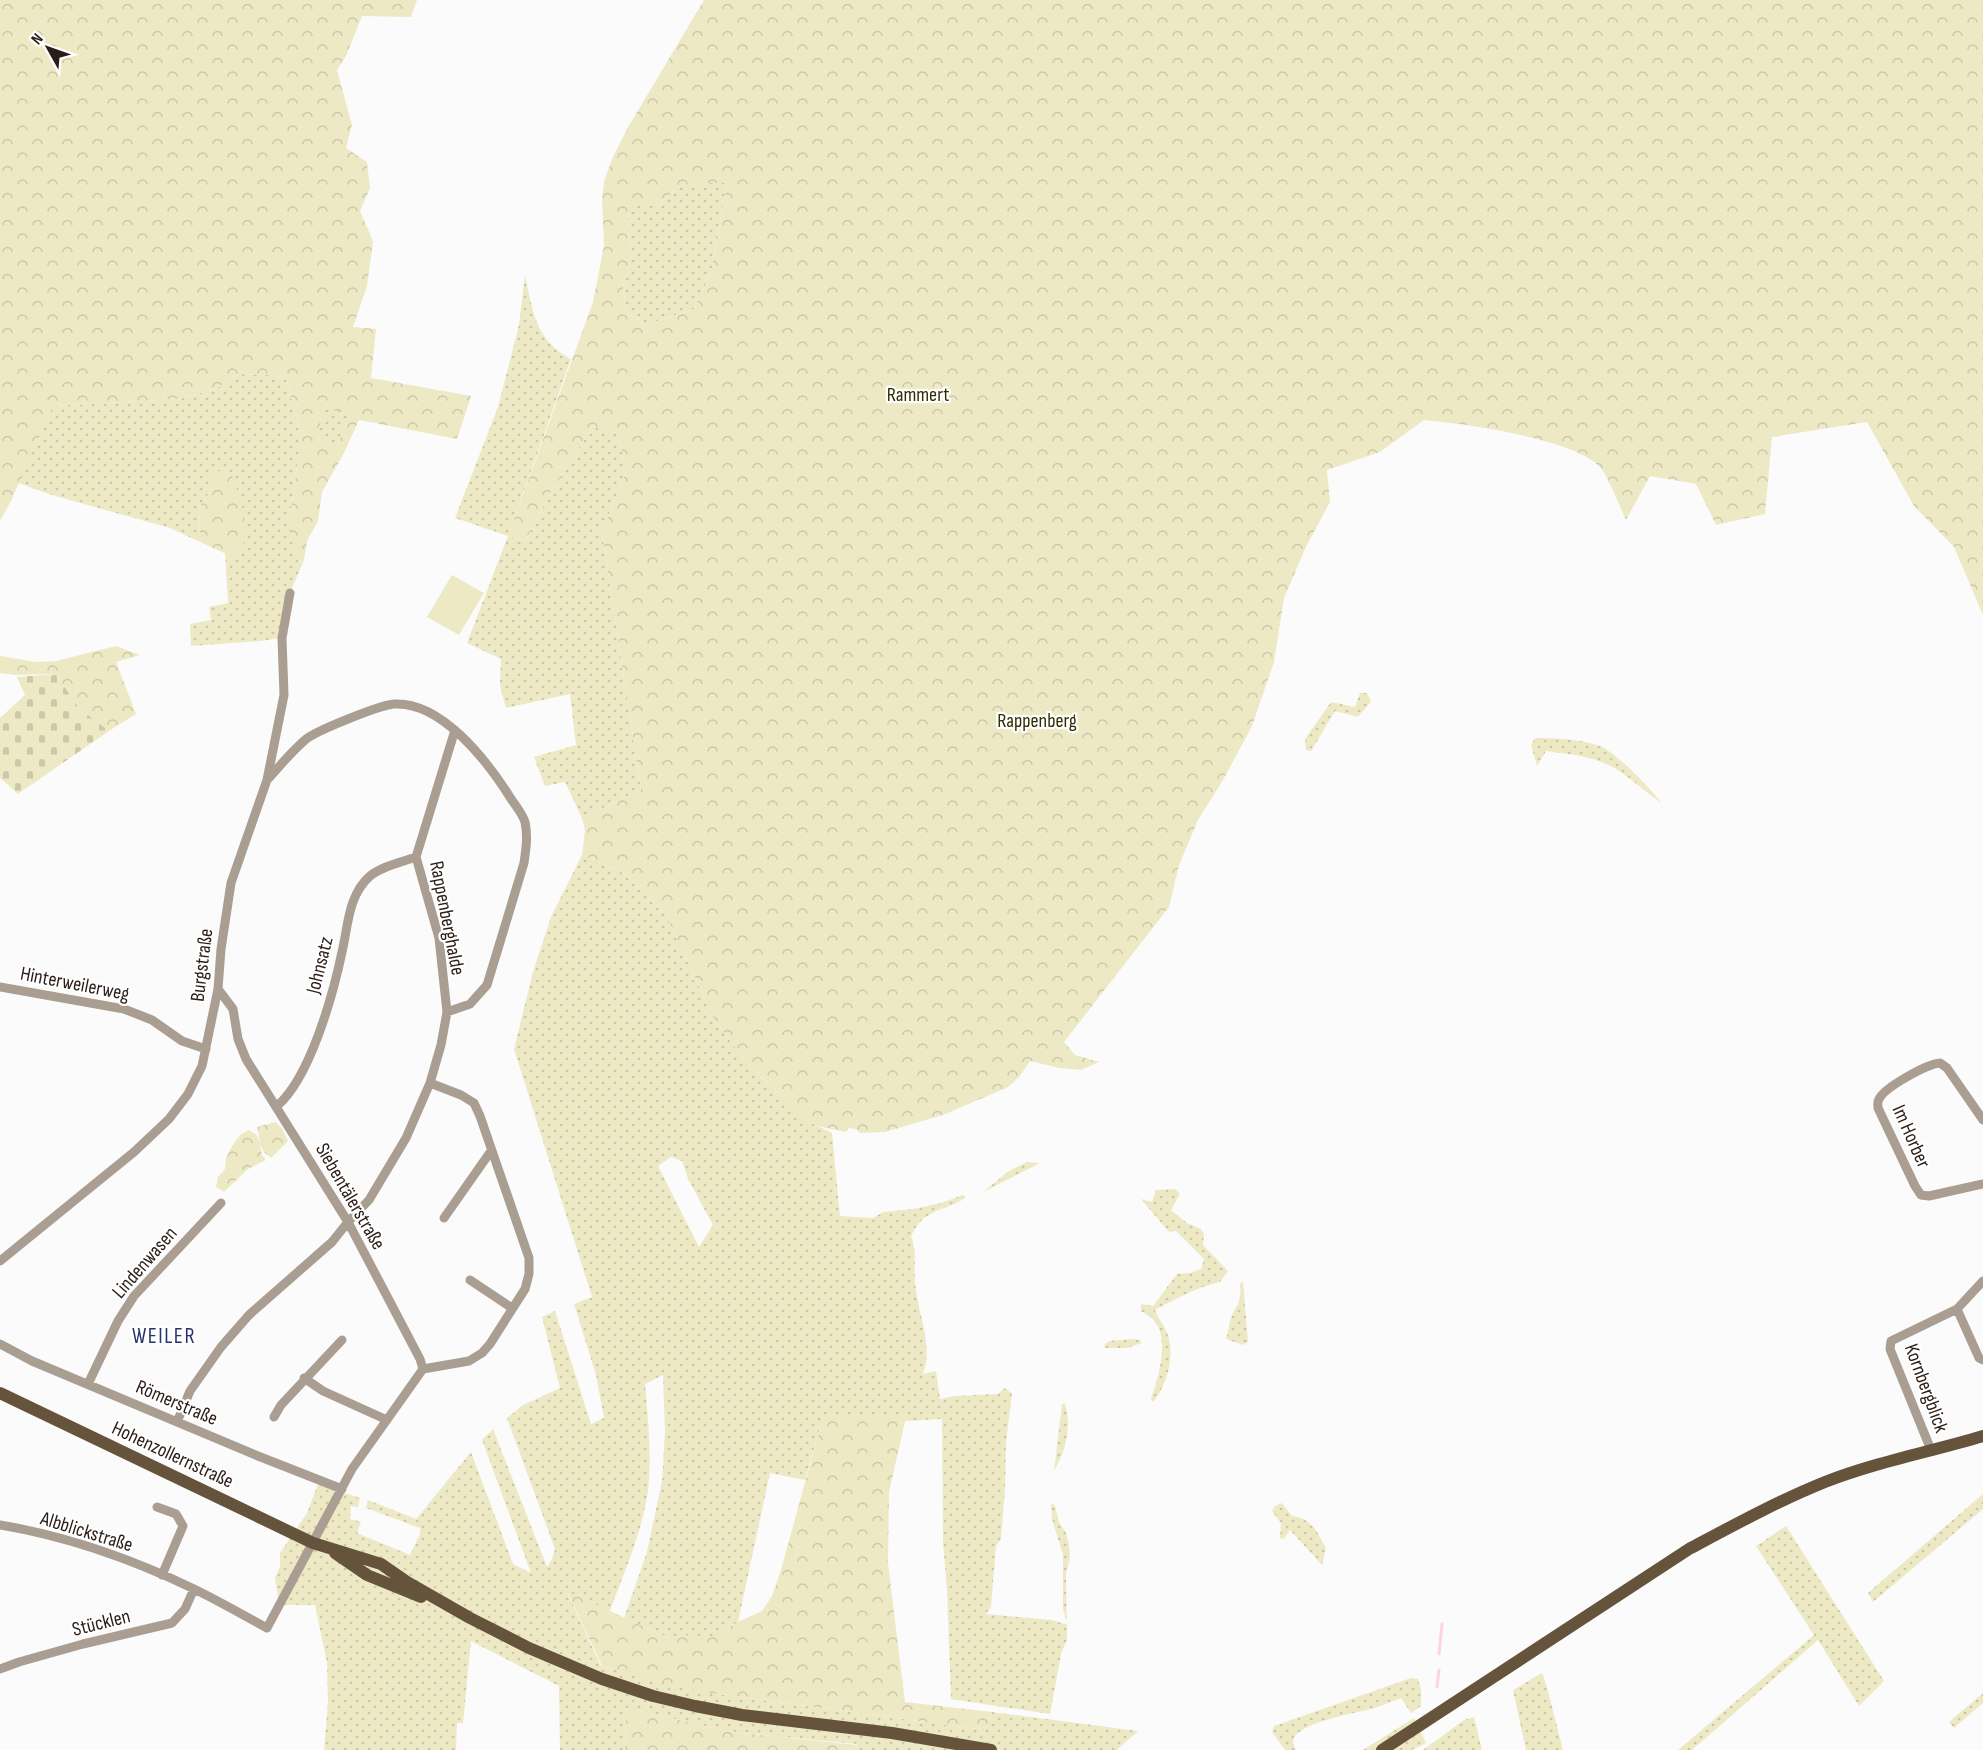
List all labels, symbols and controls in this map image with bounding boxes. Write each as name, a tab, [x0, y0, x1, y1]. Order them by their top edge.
north arrow	[18, 18, 78, 78]
text: N	[28, 30, 48, 49]
park label: Rammert	[887, 383, 949, 407]
park label: Rappenberg	[997, 709, 1077, 733]
street label: Rappenberghalde	[424, 859, 470, 977]
street label: Burgstraße	[186, 927, 218, 1003]
street label: Johnsatz	[301, 934, 339, 997]
street label: Hinterweilerweg	[18, 962, 131, 1006]
street label: Im Horber	[1887, 1101, 1936, 1172]
street label: Siebentälerstraße	[310, 1139, 390, 1254]
street label: Lindenwasen	[107, 1222, 182, 1303]
district label: WEILER	[132, 1323, 196, 1350]
street label: Kornbergblick	[1899, 1341, 1953, 1436]
street label: Römerstraße	[132, 1375, 221, 1431]
street label: Hohenzollernstraße	[108, 1416, 237, 1494]
street label: Albblickstraße	[37, 1506, 136, 1557]
street label: Stücklen	[70, 1604, 133, 1642]

